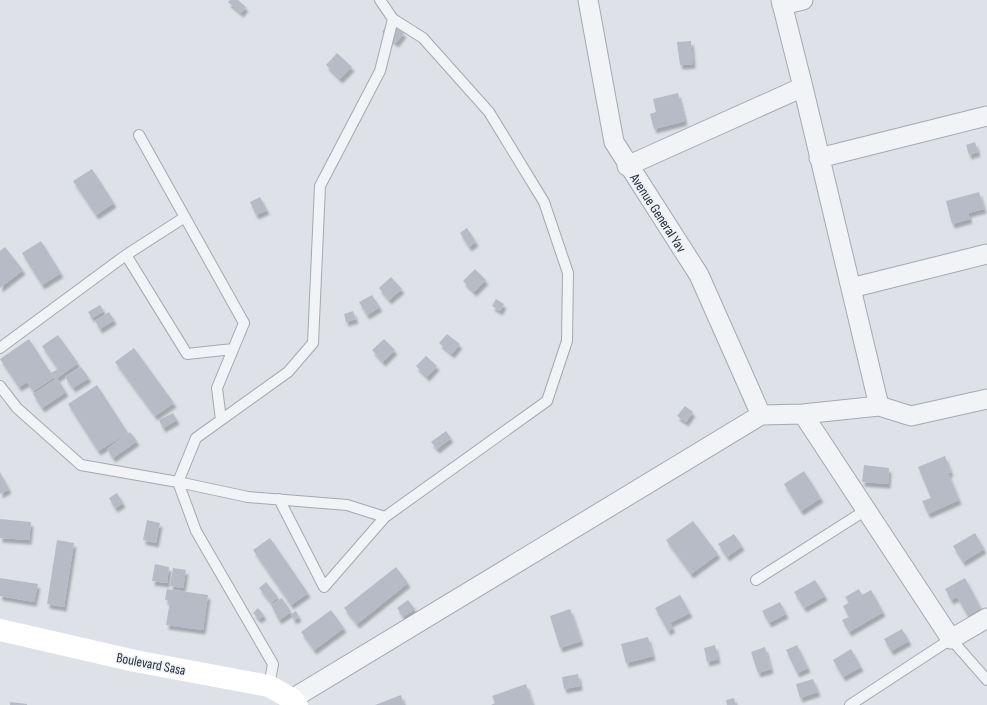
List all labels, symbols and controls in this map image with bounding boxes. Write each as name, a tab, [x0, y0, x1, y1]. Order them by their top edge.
street label: Avenue General Yav	[626, 170, 690, 256]
street label: Boulevard Sasa	[115, 649, 187, 679]

